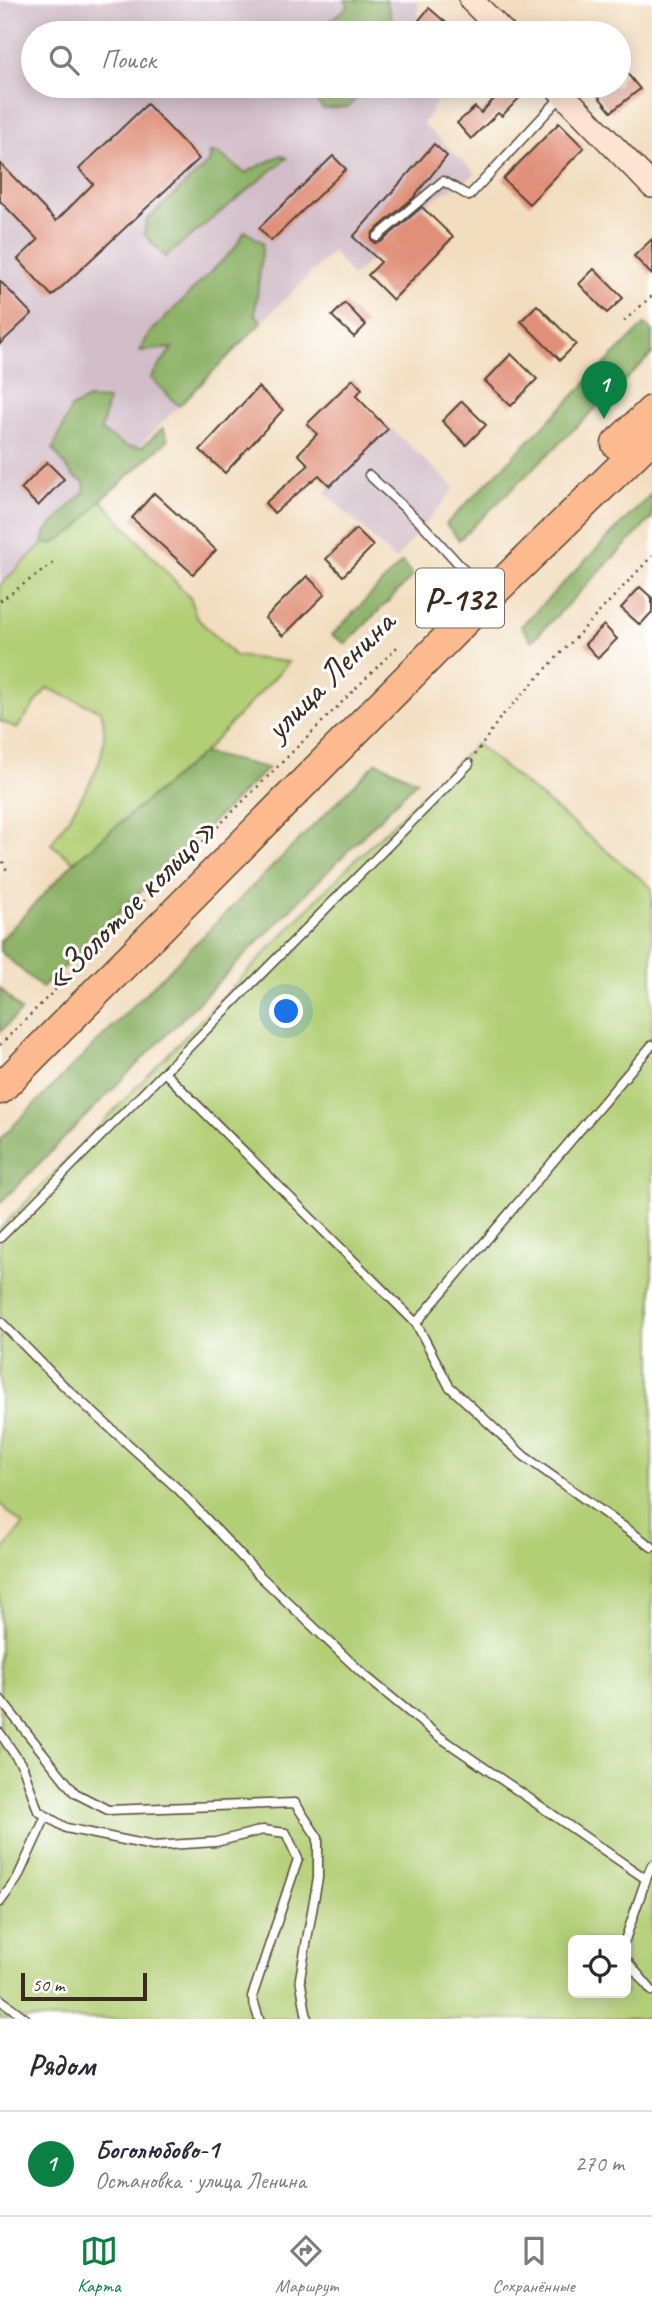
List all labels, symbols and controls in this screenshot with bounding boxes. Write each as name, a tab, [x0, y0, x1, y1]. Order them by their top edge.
search box	[21, 21, 631, 98]
icon: search	[45, 41, 83, 79]
text: Поиск	[101, 43, 156, 76]
pin: 1	[581, 361, 627, 419]
road number: Р-132	[416, 568, 504, 628]
street label: улица Ленина	[253, 599, 406, 751]
street label: «Золотое кольцо»	[34, 808, 227, 1001]
your location	[269, 994, 303, 1028]
map controls	[568, 1935, 631, 1998]
button: locate	[568, 1935, 631, 1998]
scale bar	[21, 1970, 147, 2002]
text: 50 m	[32, 1973, 64, 1997]
text: Рядом	[28, 2046, 95, 2084]
text: Боголюбово-1	[95, 2133, 219, 2166]
text: 1	[46, 2149, 56, 2178]
text: 270 m	[575, 2149, 624, 2178]
text: Остановка · улица Ленина	[95, 2166, 306, 2195]
tab: Карта	[77, 2232, 121, 2298]
tab: Маршрут	[275, 2232, 338, 2298]
tab: Сохранённые	[492, 2232, 575, 2298]

